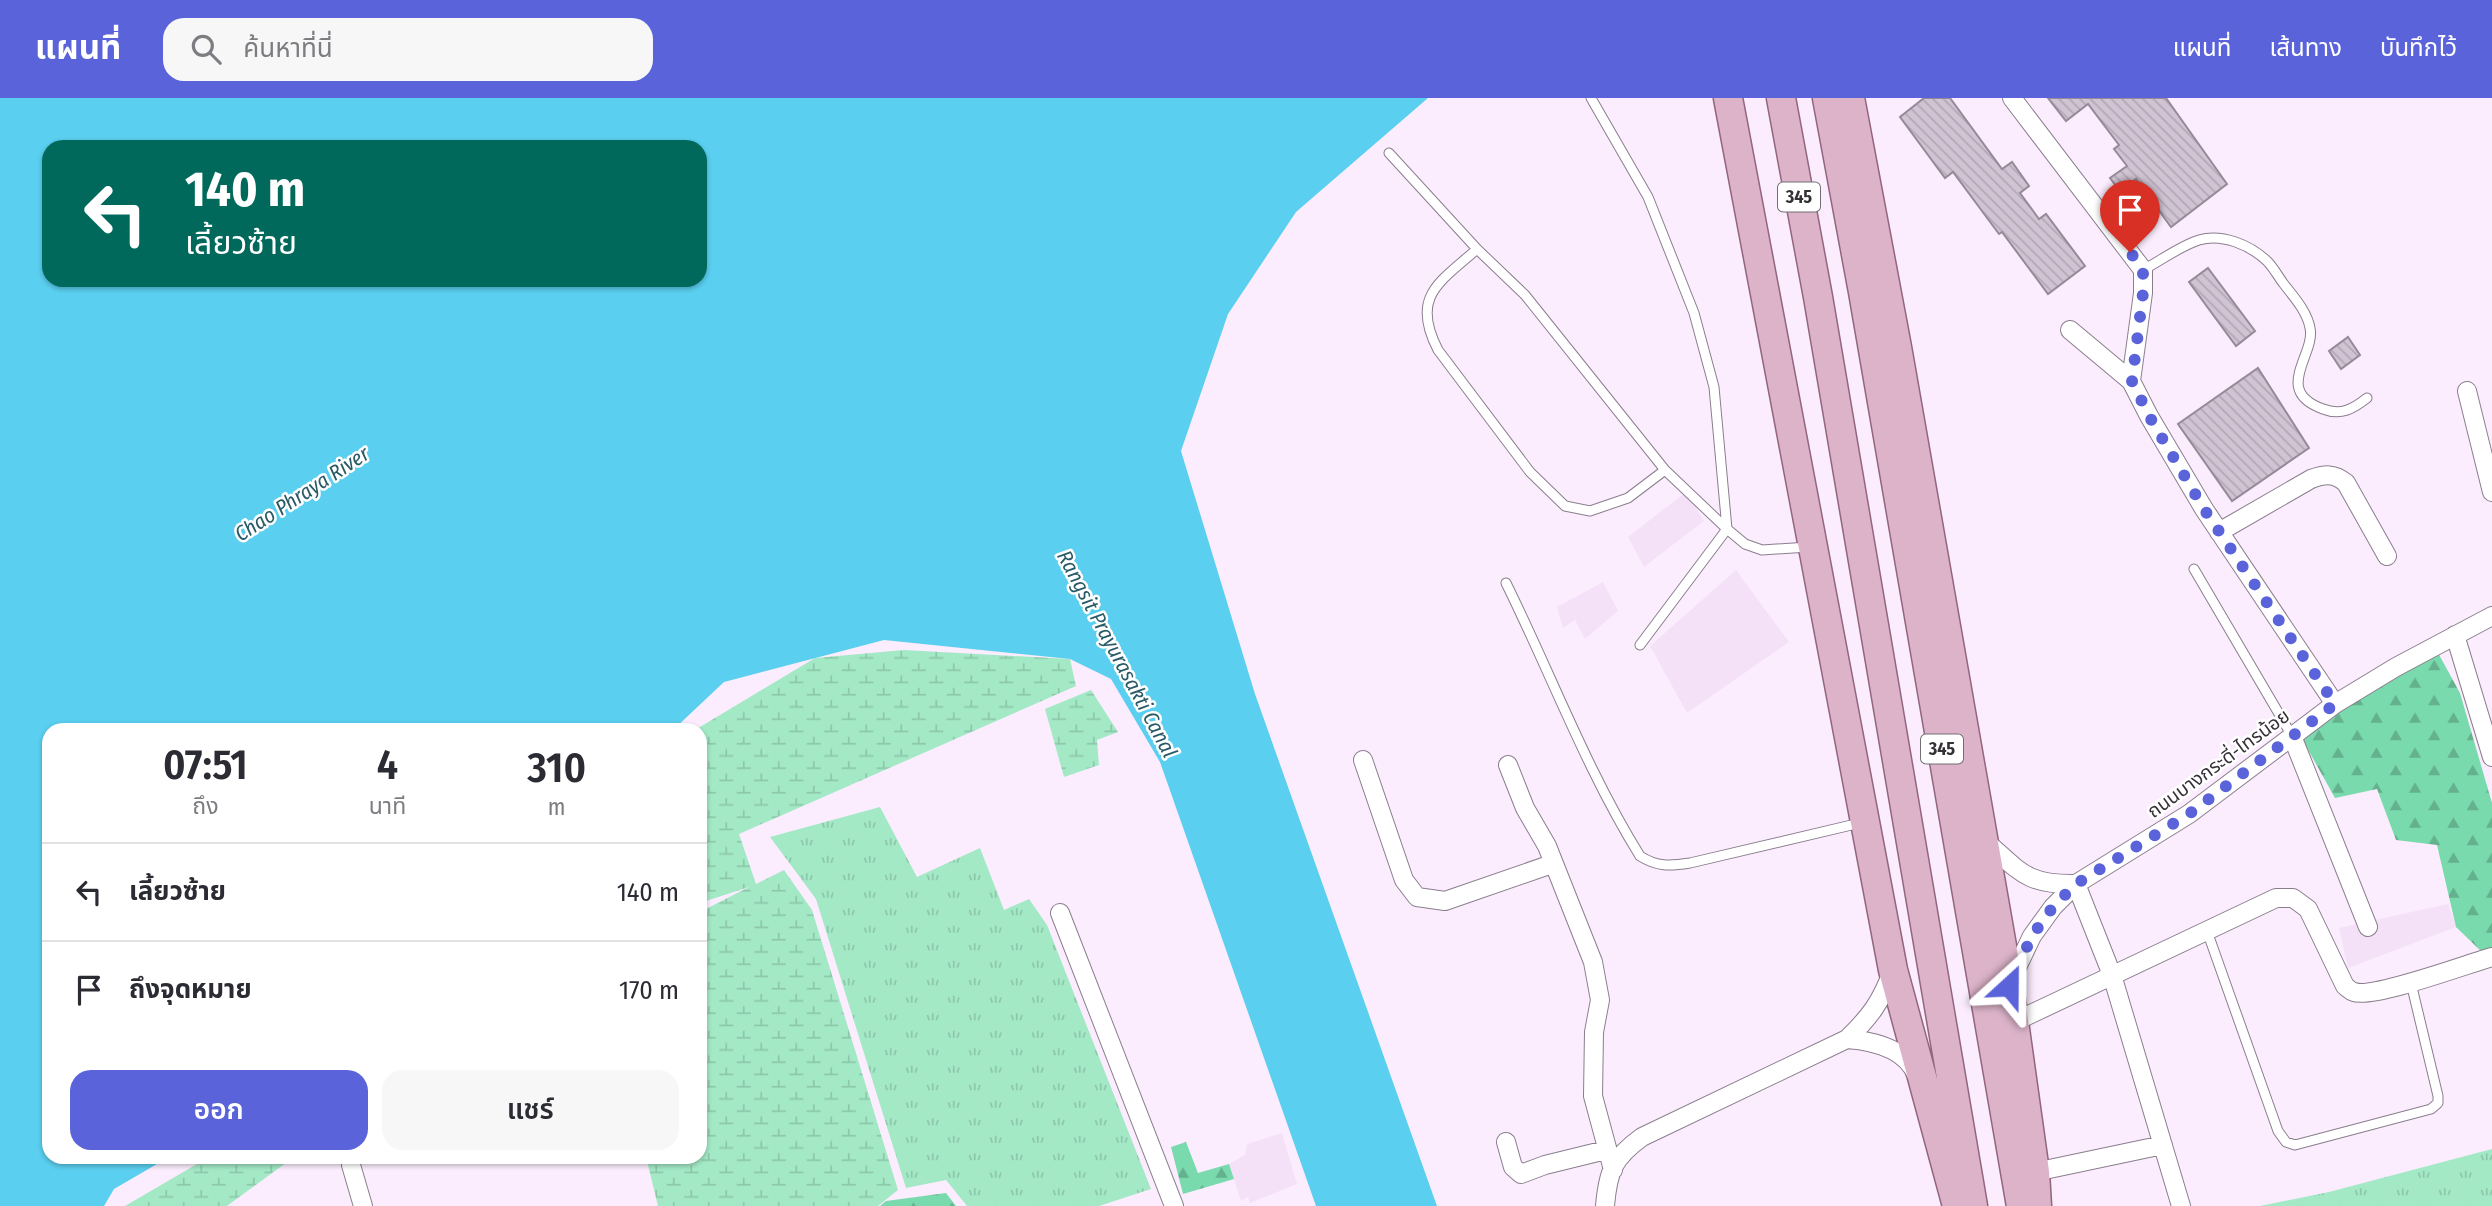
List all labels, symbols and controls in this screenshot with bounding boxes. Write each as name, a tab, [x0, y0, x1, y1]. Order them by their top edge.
search box	[163, 18, 653, 81]
text: แผนที่	[35, 28, 121, 68]
icon: search	[187, 30, 225, 68]
text: ค้นหาที่นี่	[243, 33, 333, 64]
text: แผนที่	[2173, 34, 2231, 62]
text: เส้นทาง	[2269, 34, 2342, 62]
text: บันทึกไว้	[2380, 34, 2457, 62]
text: 140 m	[185, 160, 305, 219]
icon: left	[70, 168, 161, 259]
pin	[2100, 180, 2160, 252]
road number: 345	[1778, 182, 1820, 212]
icon: arrive	[2111, 191, 2149, 229]
text: เลี้ยวซ้าย	[185, 224, 297, 262]
water label: Chao Phraya River	[230, 440, 375, 547]
water label: Rangsit Prayurasakti Canal	[1051, 546, 1183, 762]
street label: ถนนบางกระดี่-ไทรน้อย	[2141, 702, 2294, 823]
road number: 345	[1921, 734, 1963, 764]
text: 07:51	[163, 740, 248, 790]
text: 4	[377, 740, 398, 790]
text: 310	[527, 743, 586, 793]
text: ถึง	[192, 792, 218, 820]
text: นาที	[369, 792, 406, 820]
text: m	[548, 793, 565, 821]
icon: left	[70, 873, 108, 911]
text: เลี้ยวซ้าย	[129, 876, 226, 907]
text: 140 m	[617, 877, 679, 908]
position arrow	[1972, 949, 2046, 1023]
icon: arrive	[70, 971, 108, 1009]
text: ถึงจุดหมาย	[129, 974, 252, 1005]
text: 170 m	[619, 975, 679, 1006]
button: ออก	[70, 1070, 368, 1150]
button: แชร์	[382, 1070, 679, 1150]

